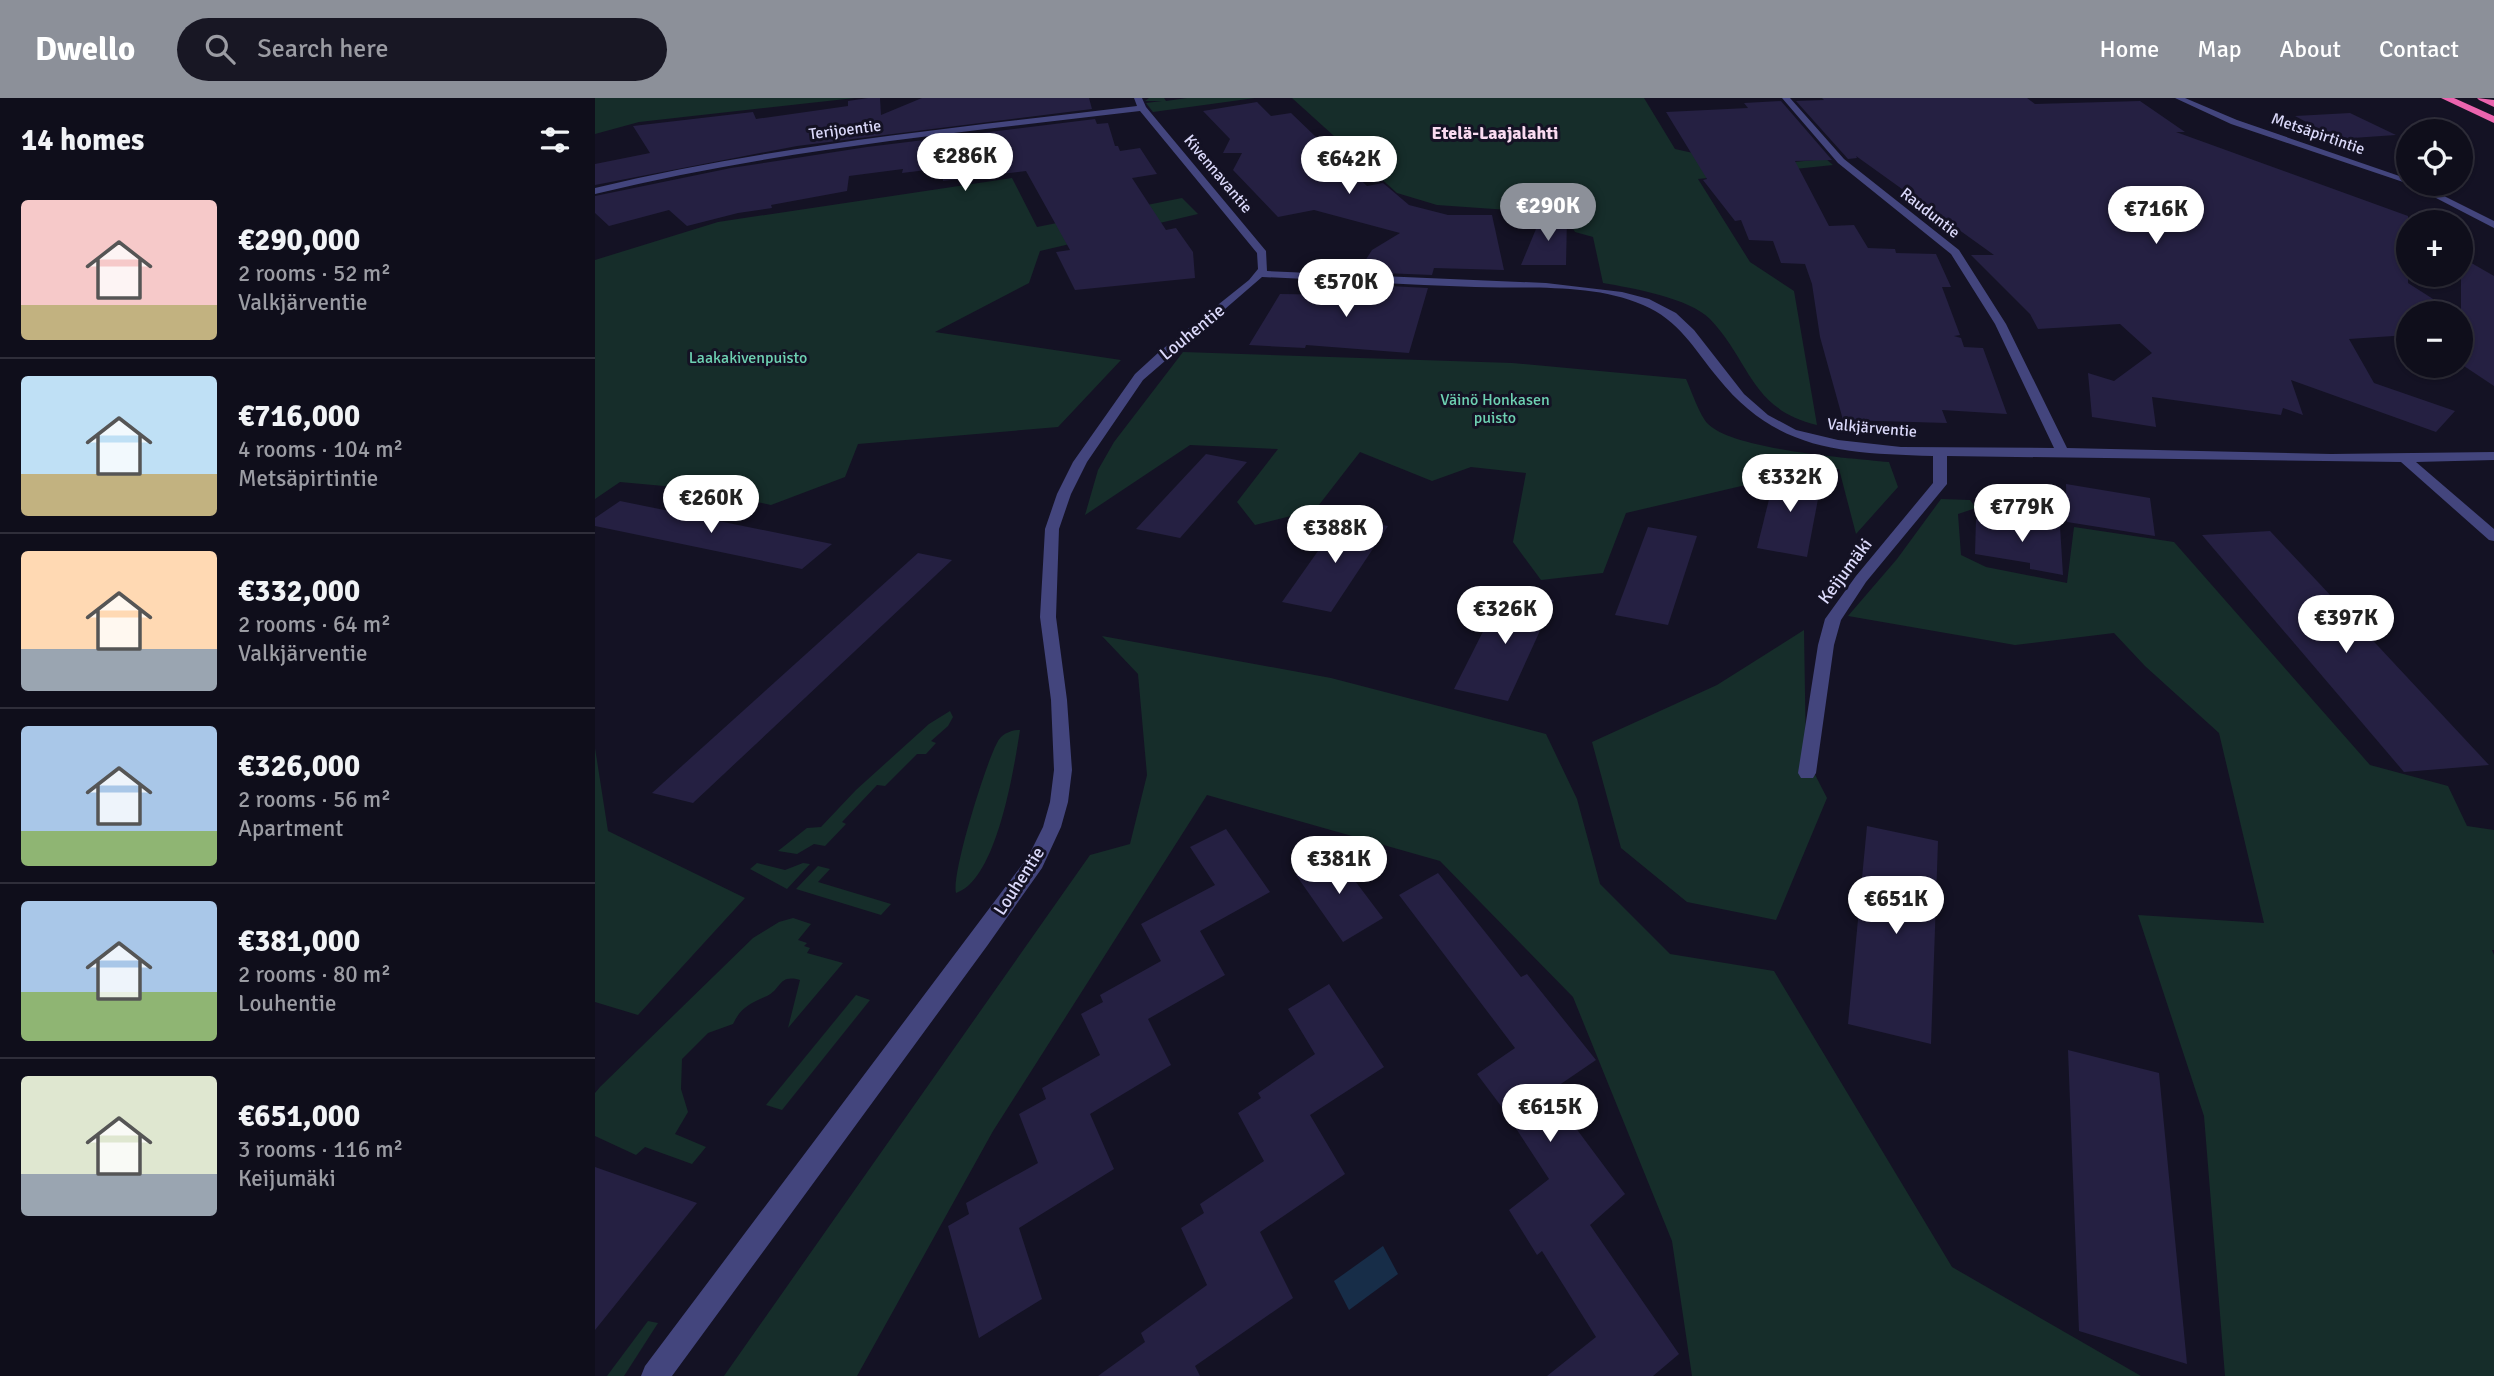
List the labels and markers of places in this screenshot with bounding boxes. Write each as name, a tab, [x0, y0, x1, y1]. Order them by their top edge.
pin: €286K	[916, 134, 1014, 193]
pin: €642K	[1300, 136, 1398, 196]
pin: €290K	[1499, 184, 1597, 243]
pin: €716K	[2107, 186, 2205, 246]
pin: €570K	[1297, 260, 1395, 319]
pin: €332K	[1741, 454, 1839, 514]
pin: €260K	[662, 476, 760, 535]
pin: €779K	[1973, 484, 2071, 544]
pin: €388K	[1286, 505, 1384, 565]
pin: €326K	[1456, 587, 1554, 646]
pin: €397K	[2297, 596, 2395, 655]
pin: €381K	[1290, 836, 1388, 896]
pin: €651K	[1847, 876, 1945, 936]
pin: €615K	[1501, 1084, 1599, 1144]

